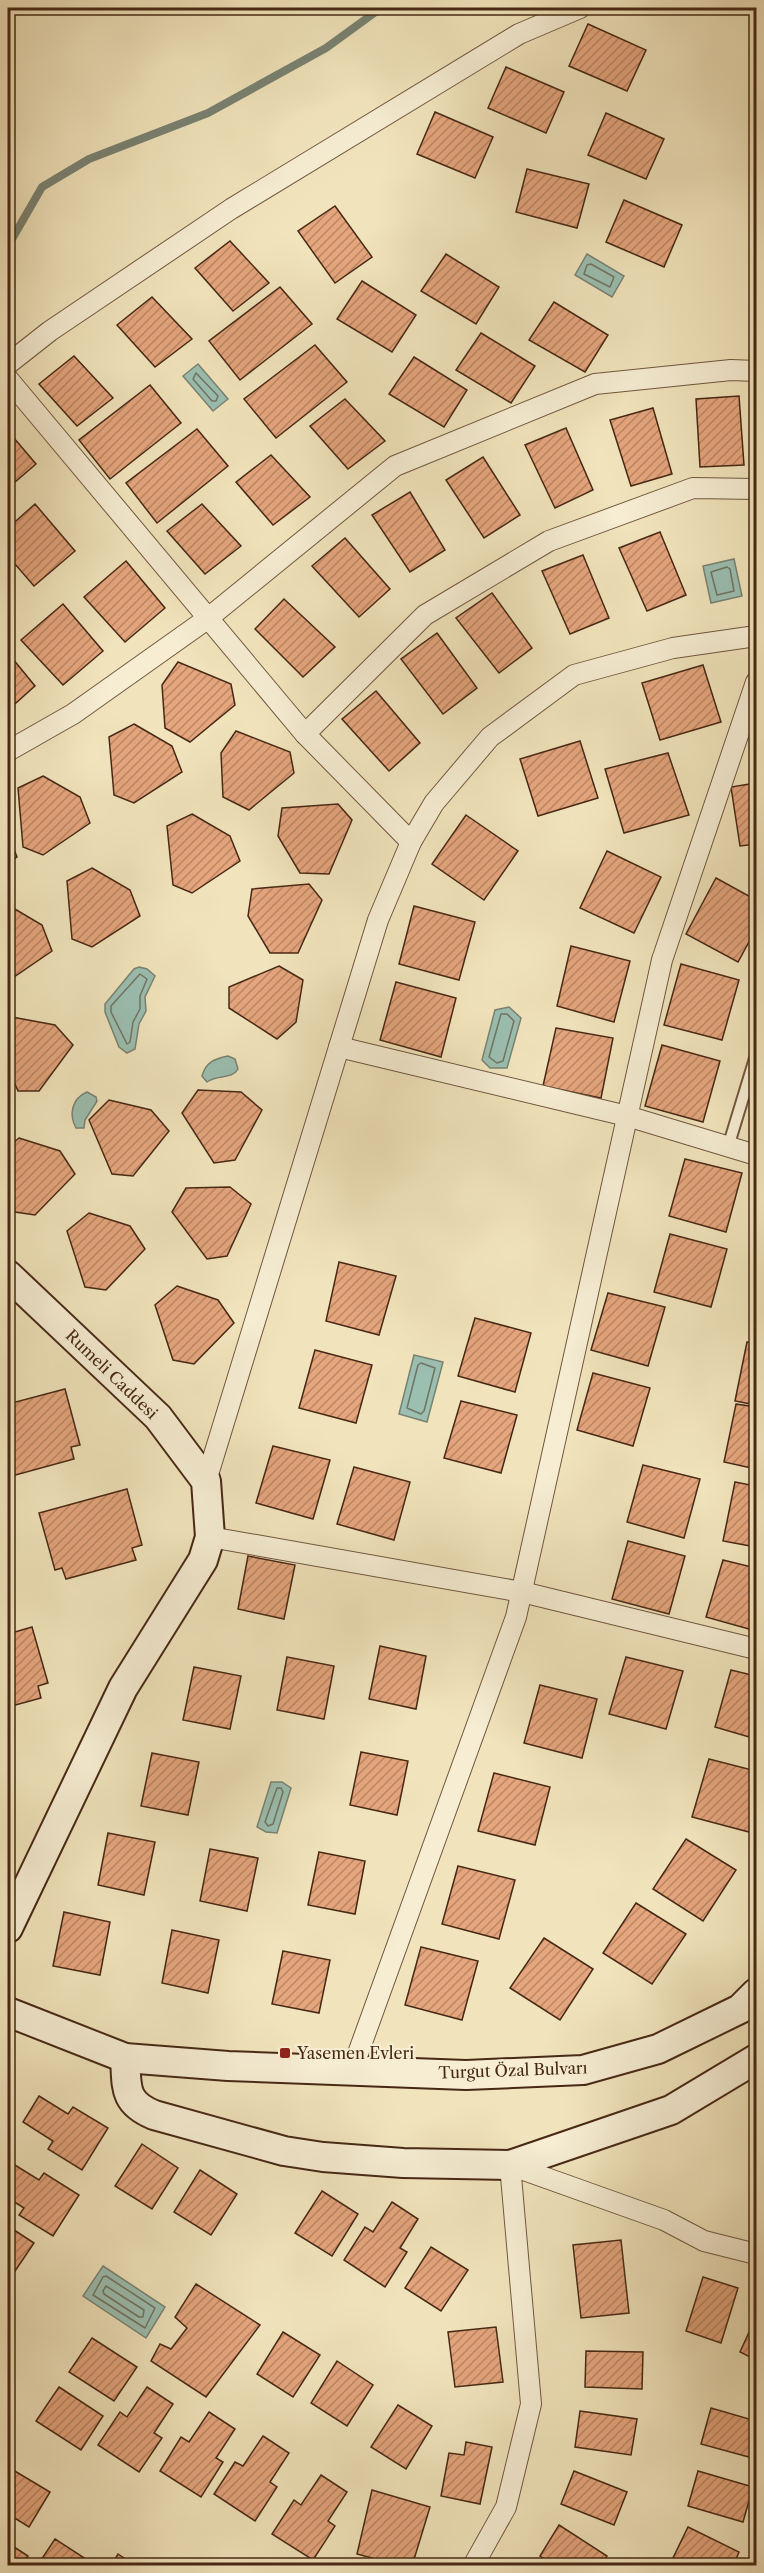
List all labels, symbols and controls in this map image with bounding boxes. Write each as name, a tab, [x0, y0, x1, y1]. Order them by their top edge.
street label: Rumeli Caddesi	[62, 1325, 162, 1423]
place label: Yasemen Evleri	[296, 2043, 414, 2063]
marker: Yasemen Evleri	[278, 2046, 292, 2060]
street label: Turgut Özal Bulvarı	[438, 2057, 588, 2083]

